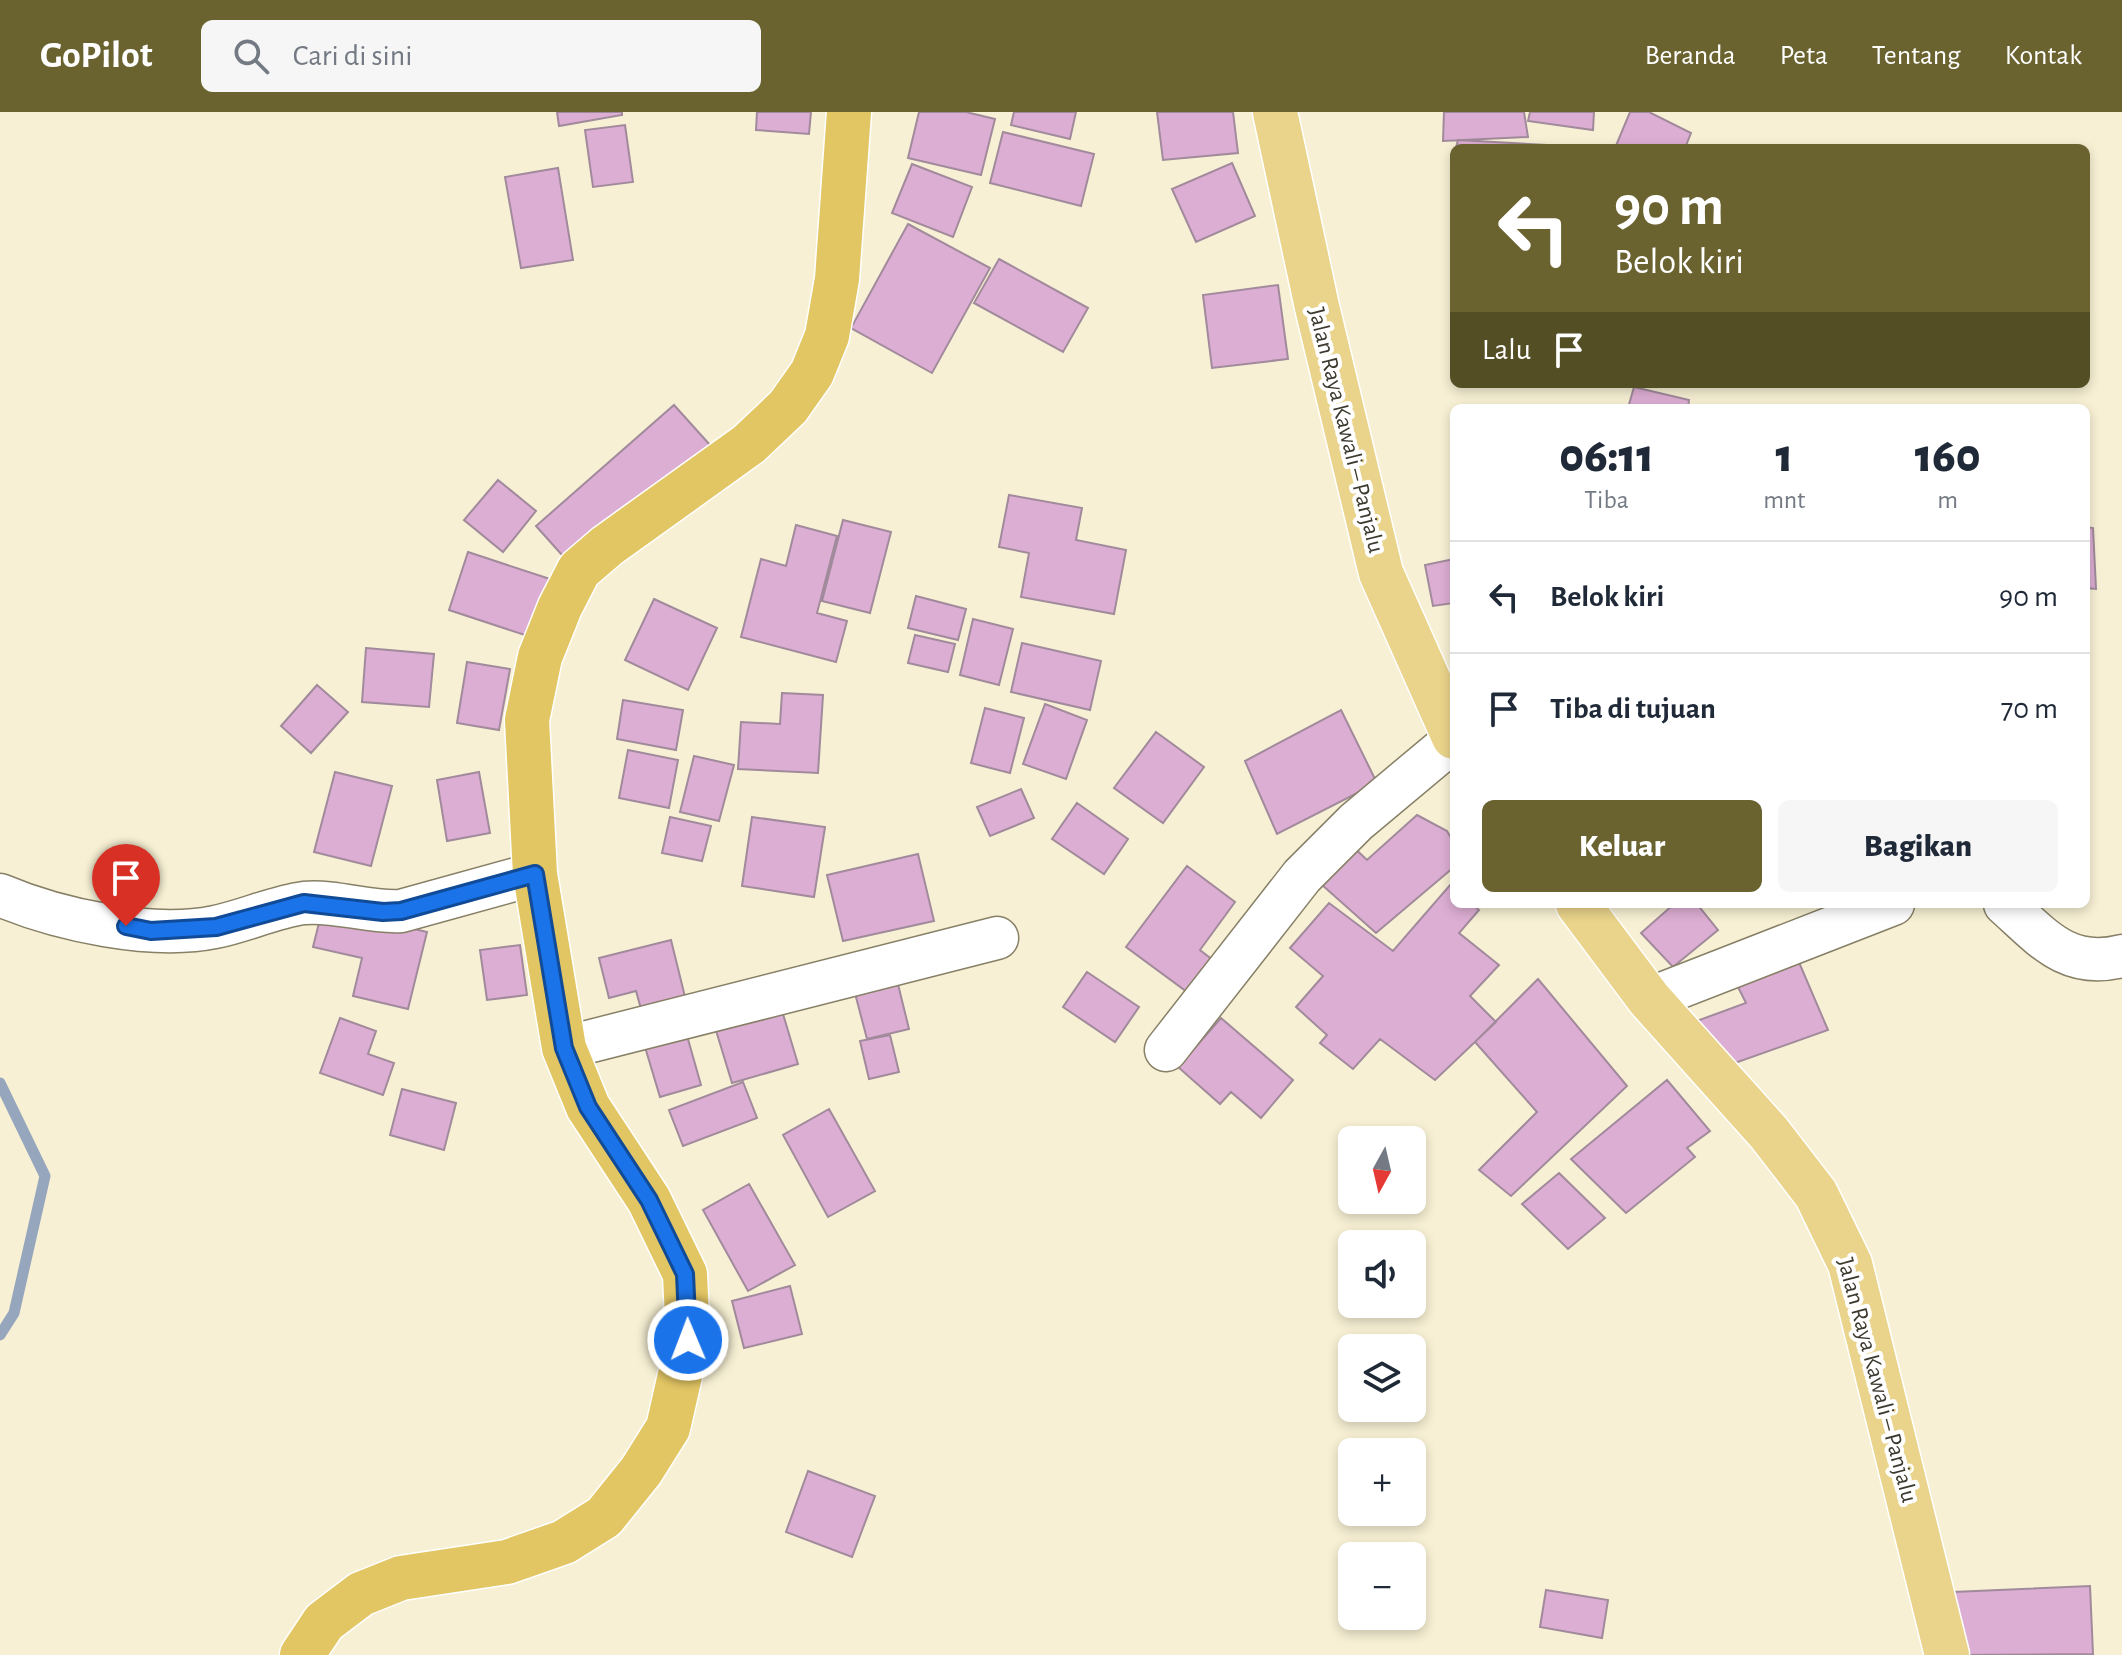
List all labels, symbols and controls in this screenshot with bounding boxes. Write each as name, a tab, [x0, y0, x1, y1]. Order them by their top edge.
search box	[201, 20, 761, 92]
icon: search	[229, 34, 273, 78]
text: GoPilot	[40, 37, 153, 75]
text: Cari di sini	[293, 41, 413, 71]
text: Beranda	[1645, 42, 1736, 70]
text: Peta	[1780, 42, 1828, 70]
text: Tentang	[1872, 42, 1961, 70]
text: Kontak	[2005, 42, 2082, 70]
icon: left	[1482, 176, 1586, 280]
text: 90 m	[1614, 179, 1724, 235]
text: Belok kiri	[1614, 244, 1744, 280]
street label: Jalan Raya Kawali – Panjalu	[1304, 305, 1388, 555]
icon: arrive	[1547, 328, 1591, 372]
text: Lalu	[1482, 335, 1531, 365]
text: 06:11	[1559, 433, 1654, 481]
text: 1	[1775, 433, 1793, 481]
text: 160	[1915, 433, 1981, 481]
text: Tiba	[1584, 487, 1629, 513]
text: mnt	[1763, 487, 1805, 513]
text: m	[1937, 487, 1958, 513]
icon: left	[1482, 575, 1526, 619]
text: Belok kiri	[1550, 582, 1664, 612]
text: 90 m	[1999, 582, 2058, 612]
icon: arrive	[1482, 687, 1526, 731]
text: Tiba di tujuan	[1550, 694, 1716, 724]
text: 70 m	[2001, 694, 2058, 724]
button: Keluar	[1482, 800, 1762, 892]
button: Bagikan	[1778, 800, 2058, 892]
pin	[92, 844, 160, 926]
icon: arrive	[104, 856, 148, 900]
north arrow	[1338, 1126, 1426, 1214]
map controls	[1338, 1126, 1426, 1630]
button: sound	[1338, 1230, 1426, 1318]
street label: Jalan Raya Kawali – Panjalu	[1833, 1255, 1921, 1505]
position arrow	[646, 1298, 730, 1382]
button: layers	[1338, 1334, 1426, 1422]
button: +	[1338, 1438, 1426, 1526]
button: −	[1338, 1542, 1426, 1630]

